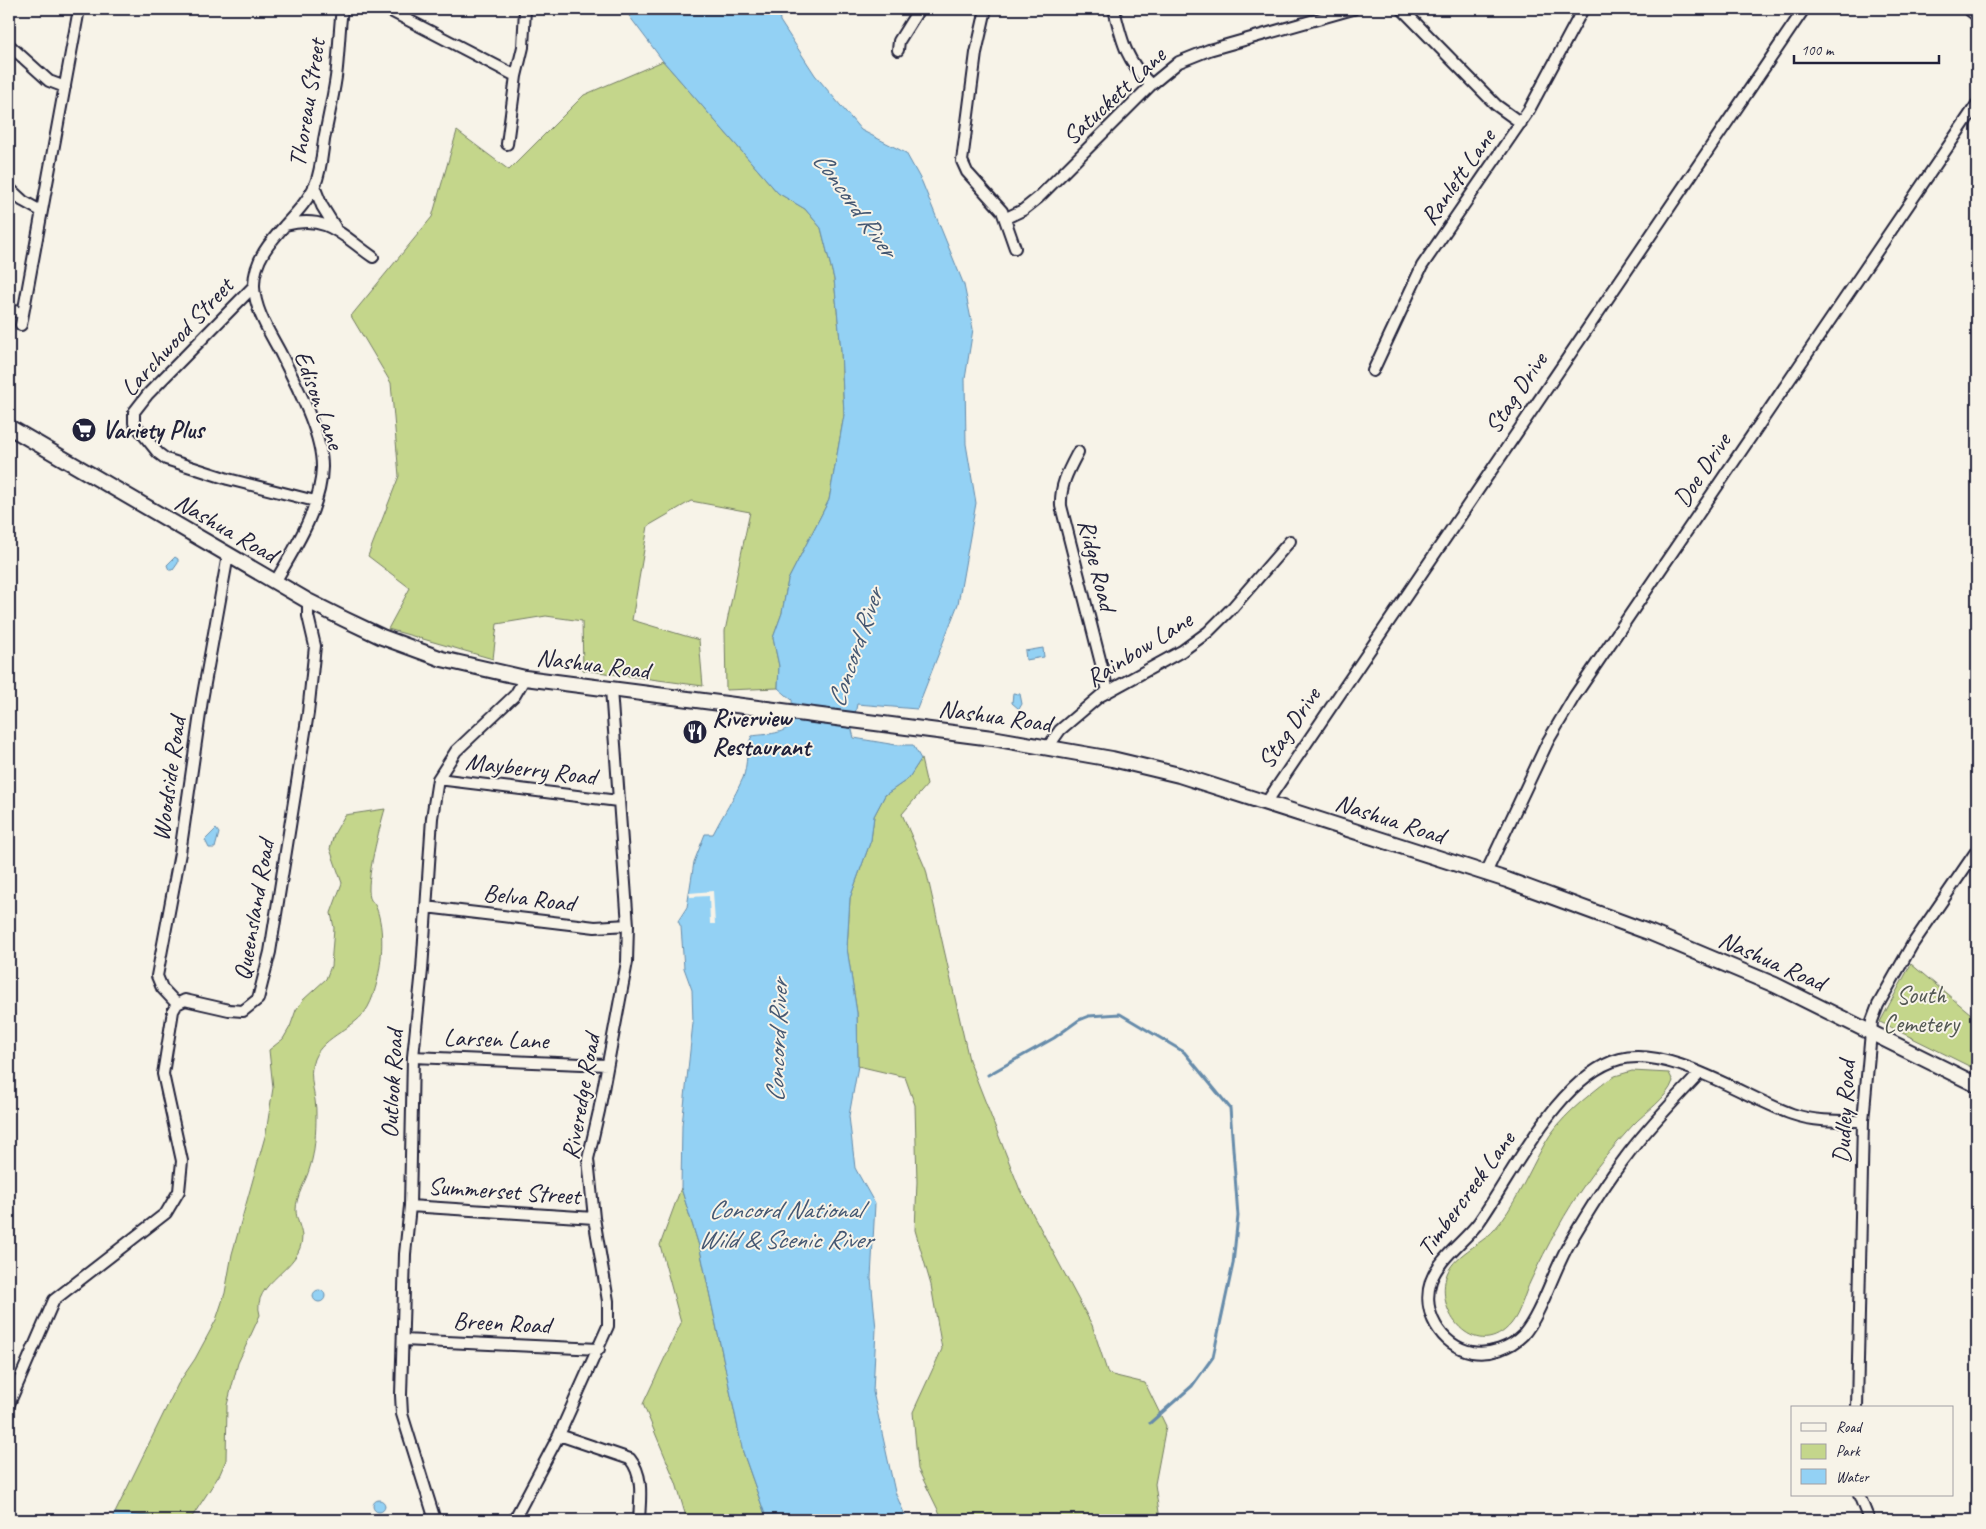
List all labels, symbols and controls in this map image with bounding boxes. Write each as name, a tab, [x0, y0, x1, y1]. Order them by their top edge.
scale bar	[1794, 32, 1938, 64]
street label: Thoreau Street	[281, 34, 333, 169]
street label: Satuckett Lane	[1056, 39, 1174, 152]
text: 100 m	[1801, 41, 1835, 60]
street label: Ranlett Lane	[1413, 121, 1504, 231]
water label: Concord River	[806, 145, 907, 267]
street label: Larchwood Street	[114, 269, 242, 403]
street label: Stag Drive	[1477, 345, 1556, 440]
street label: Edison Lane	[286, 346, 352, 455]
place label: Variety Plus	[102, 414, 206, 446]
supermarket icon: Variety Plus	[71, 417, 97, 443]
street label: Doe Drive	[1666, 425, 1739, 513]
street label: Nashua Road	[169, 486, 287, 572]
street label: Ridge Road	[1070, 516, 1125, 617]
water label: Concord River	[819, 580, 892, 711]
street label: Rainbow Lane	[1080, 603, 1200, 694]
street label: Nashua Road	[535, 641, 655, 687]
street label: Stag Drive	[1250, 680, 1329, 775]
street label: Nashua Road	[937, 692, 1057, 740]
place label: Riverview Restaurant	[712, 702, 813, 763]
street label: Woodside Road	[144, 711, 194, 843]
restaurant icon: Riverview Restaurant	[682, 719, 708, 745]
street label: Mayberry Road	[464, 745, 601, 793]
street label: Nashua Road	[1331, 786, 1453, 853]
street label: Queensland Road	[226, 834, 283, 983]
street label: Belva Road	[481, 877, 580, 920]
street label: Nashua Road	[1714, 923, 1834, 1000]
water label: Concord River	[758, 975, 796, 1103]
park label: South Cemetery	[1883, 979, 1961, 1040]
street label: Larsen Lane	[443, 1021, 551, 1057]
street label: Outlook Road	[373, 1025, 411, 1139]
street label: Riveredge Road	[554, 1028, 608, 1162]
street label: Dudley Road	[1825, 1055, 1863, 1164]
street label: Timbercreek Lane	[1410, 1123, 1523, 1263]
street label: Summerset Street	[427, 1170, 584, 1212]
water label: Concord National Wild & Scenic River	[698, 1193, 876, 1256]
street label: Breen Road	[452, 1304, 555, 1342]
legend	[1791, 1406, 1954, 1496]
text: Road	[1836, 1418, 1863, 1437]
text: Park	[1836, 1442, 1861, 1461]
text: Water	[1836, 1468, 1870, 1487]

